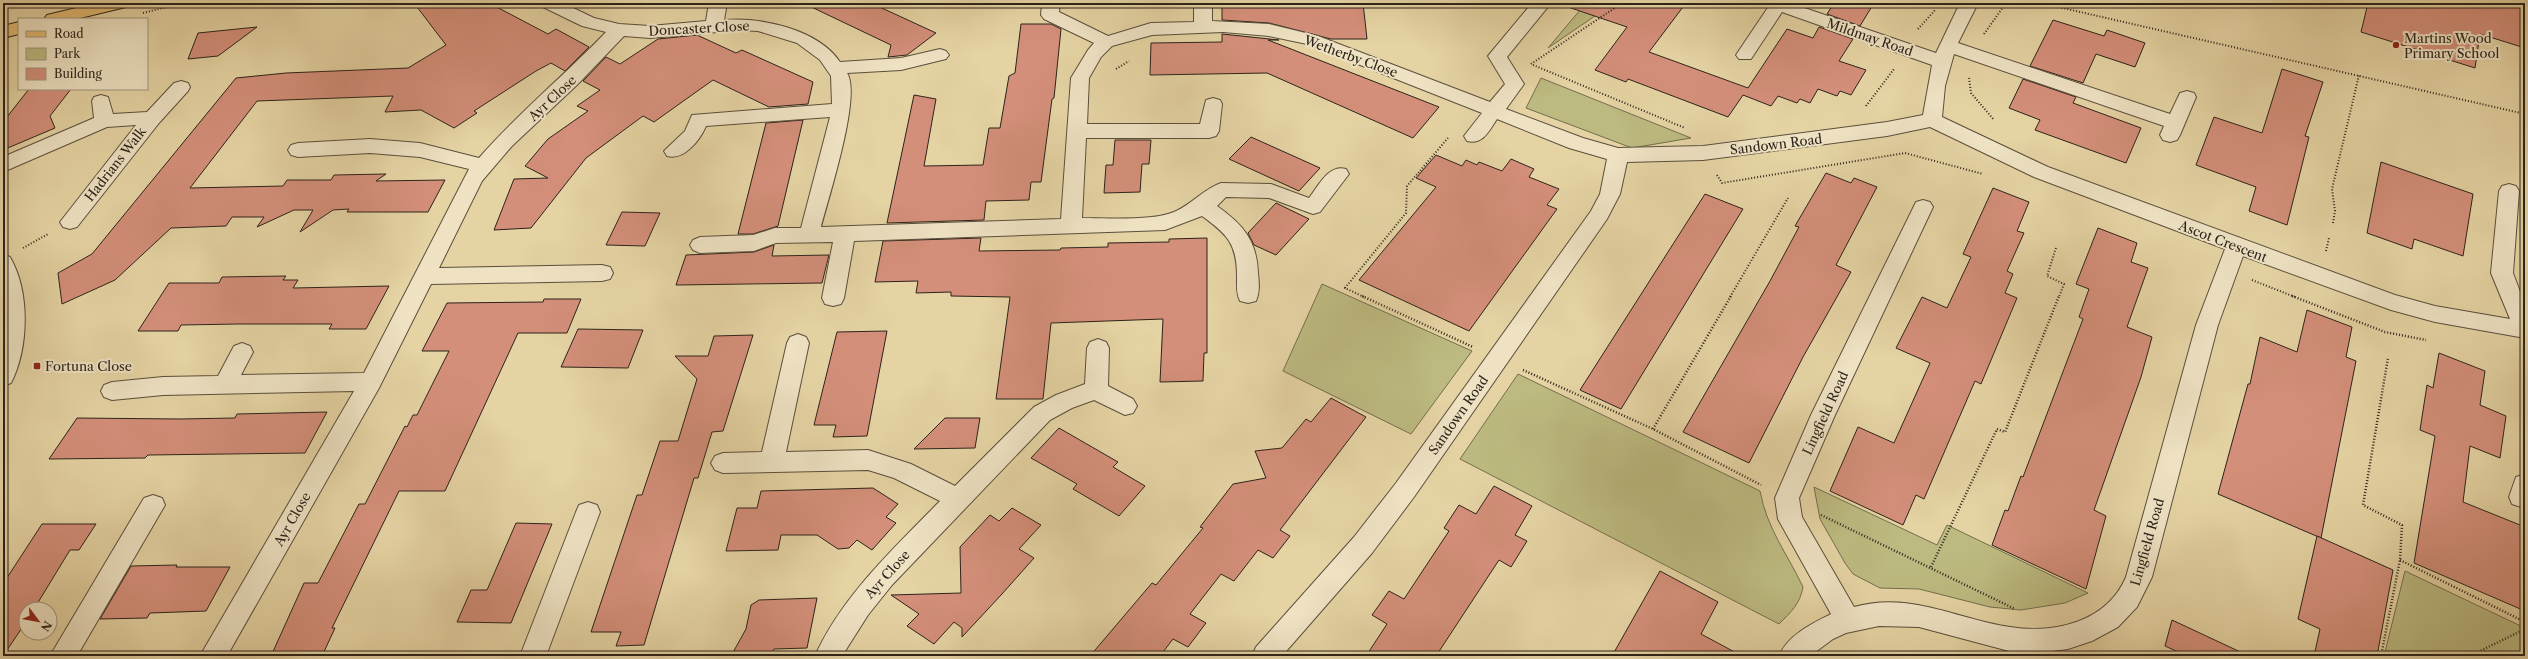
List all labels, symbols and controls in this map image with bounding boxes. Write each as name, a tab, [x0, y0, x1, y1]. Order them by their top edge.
street label: Mildmay Road	[1825, 15, 1915, 59]
street label: Doncaster Close	[648, 17, 750, 39]
legend	[18, 18, 148, 90]
text: Road	[54, 26, 84, 41]
place label: Martins Wood Primary School	[2404, 30, 2499, 61]
street label: Wetherby Close	[1301, 31, 1400, 80]
marker: Martins Wood Primary School	[2391, 40, 2401, 50]
text: Park	[54, 46, 81, 61]
text: Building	[54, 66, 102, 81]
street label: Ayr Close	[524, 72, 579, 125]
street label: Hadrians Walk	[81, 123, 149, 204]
street label: Sandown Road	[1729, 130, 1823, 158]
street label: Ascot Crescent	[2176, 216, 2270, 265]
place label: Fortuna Close	[45, 358, 132, 374]
marker: Fortuna Close	[32, 361, 42, 371]
street label: Lingfield Road	[1799, 369, 1851, 457]
street label: Sandown Road	[1425, 372, 1491, 458]
street label: Ayr Close	[270, 489, 314, 550]
street label: Lingfield Road	[2127, 496, 2167, 588]
street label: Ayr Close	[860, 547, 913, 602]
north arrow	[18, 601, 58, 641]
text: N	[38, 619, 55, 634]

